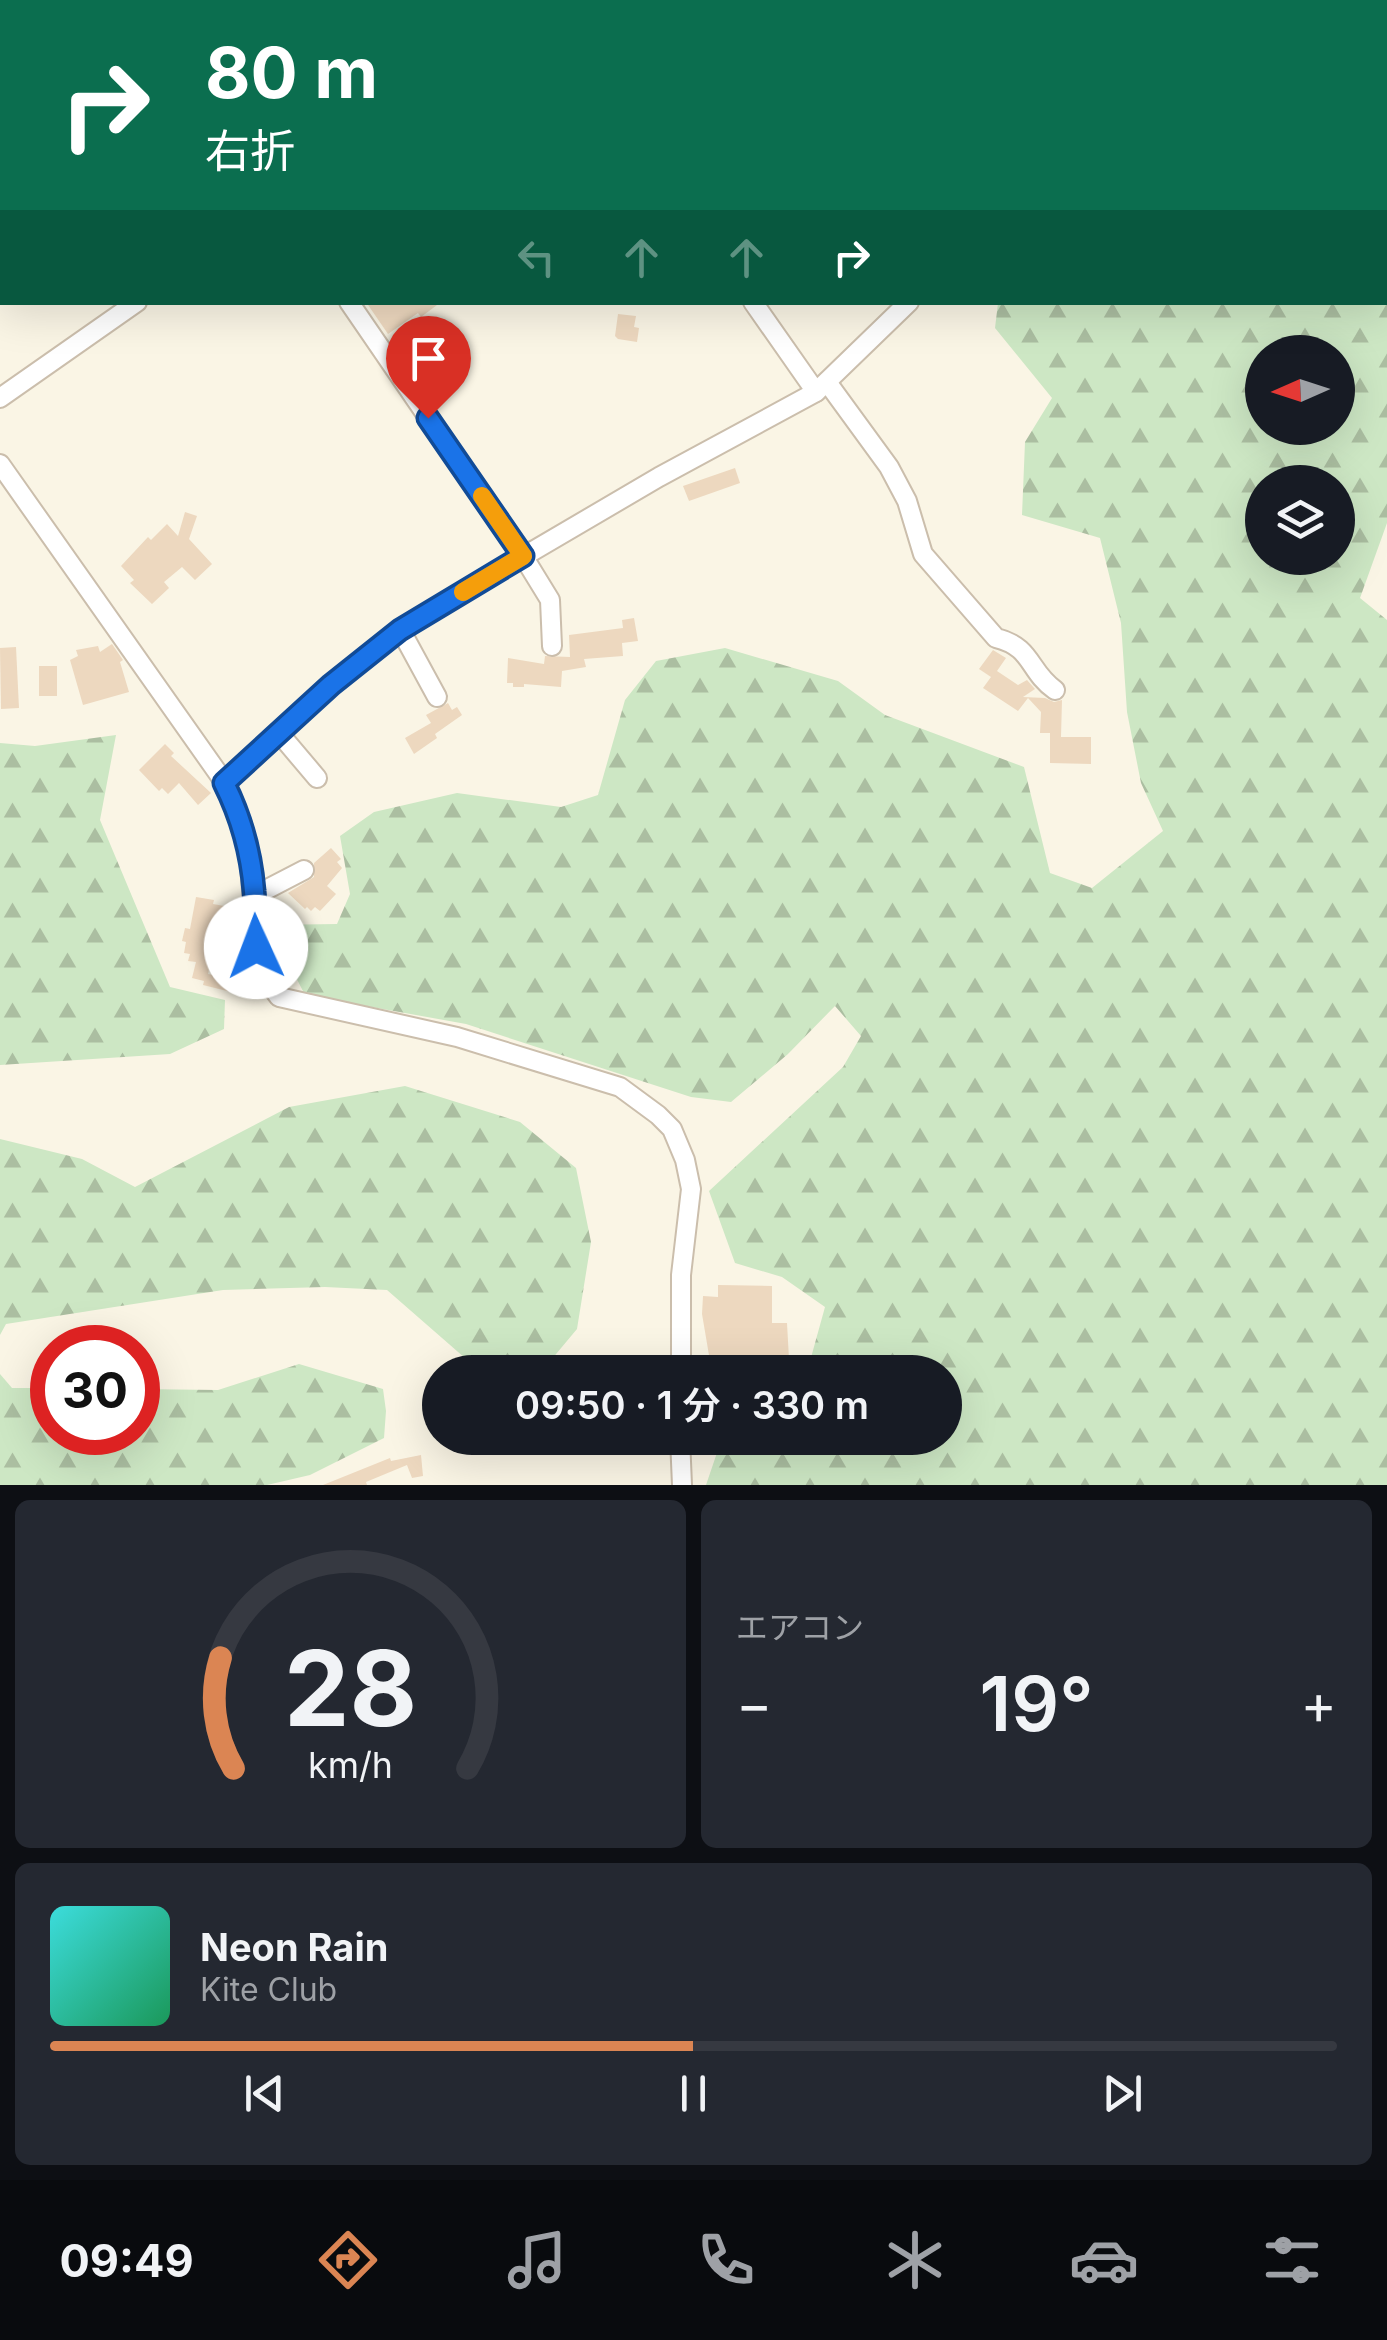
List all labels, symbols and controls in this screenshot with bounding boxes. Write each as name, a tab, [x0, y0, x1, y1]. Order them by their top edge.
text: 80 m	[205, 30, 378, 115]
icon: right	[40, 40, 170, 170]
text: 右折	[205, 123, 295, 178]
icon: left	[509, 230, 564, 285]
icon: ahead	[614, 230, 669, 285]
icon: ahead	[719, 230, 774, 285]
icon: right	[824, 230, 879, 285]
pin	[386, 316, 471, 419]
icon: arrive	[401, 331, 456, 386]
north arrow	[1245, 335, 1355, 445]
map controls	[1245, 335, 1355, 575]
button: layers	[1245, 465, 1355, 575]
position arrow	[204, 895, 308, 999]
speed limit sign: 30	[30, 1325, 160, 1455]
text: 09:50 · 1 分 · 330 m	[515, 1382, 869, 1428]
text: エアコン	[736, 1608, 864, 1647]
text: 28	[284, 1625, 417, 1751]
text: 19°	[979, 1658, 1094, 1749]
text: −	[736, 1671, 772, 1737]
text: +	[1301, 1671, 1337, 1737]
text: km/h	[308, 1743, 393, 1787]
text: Neon Rain	[200, 1924, 388, 1970]
text: Kite Club	[200, 1970, 337, 2009]
icon: previous	[237, 2066, 292, 2121]
icon: pause	[666, 2066, 721, 2121]
icon: next	[1095, 2066, 1150, 2121]
icon: directions	[313, 2225, 383, 2295]
icon: music	[502, 2225, 572, 2295]
icon: phone	[691, 2225, 761, 2295]
icon: climate	[880, 2225, 950, 2295]
icon: car	[1069, 2225, 1139, 2295]
icon: filters	[1257, 2225, 1327, 2295]
text: 09:49	[59, 2233, 194, 2288]

